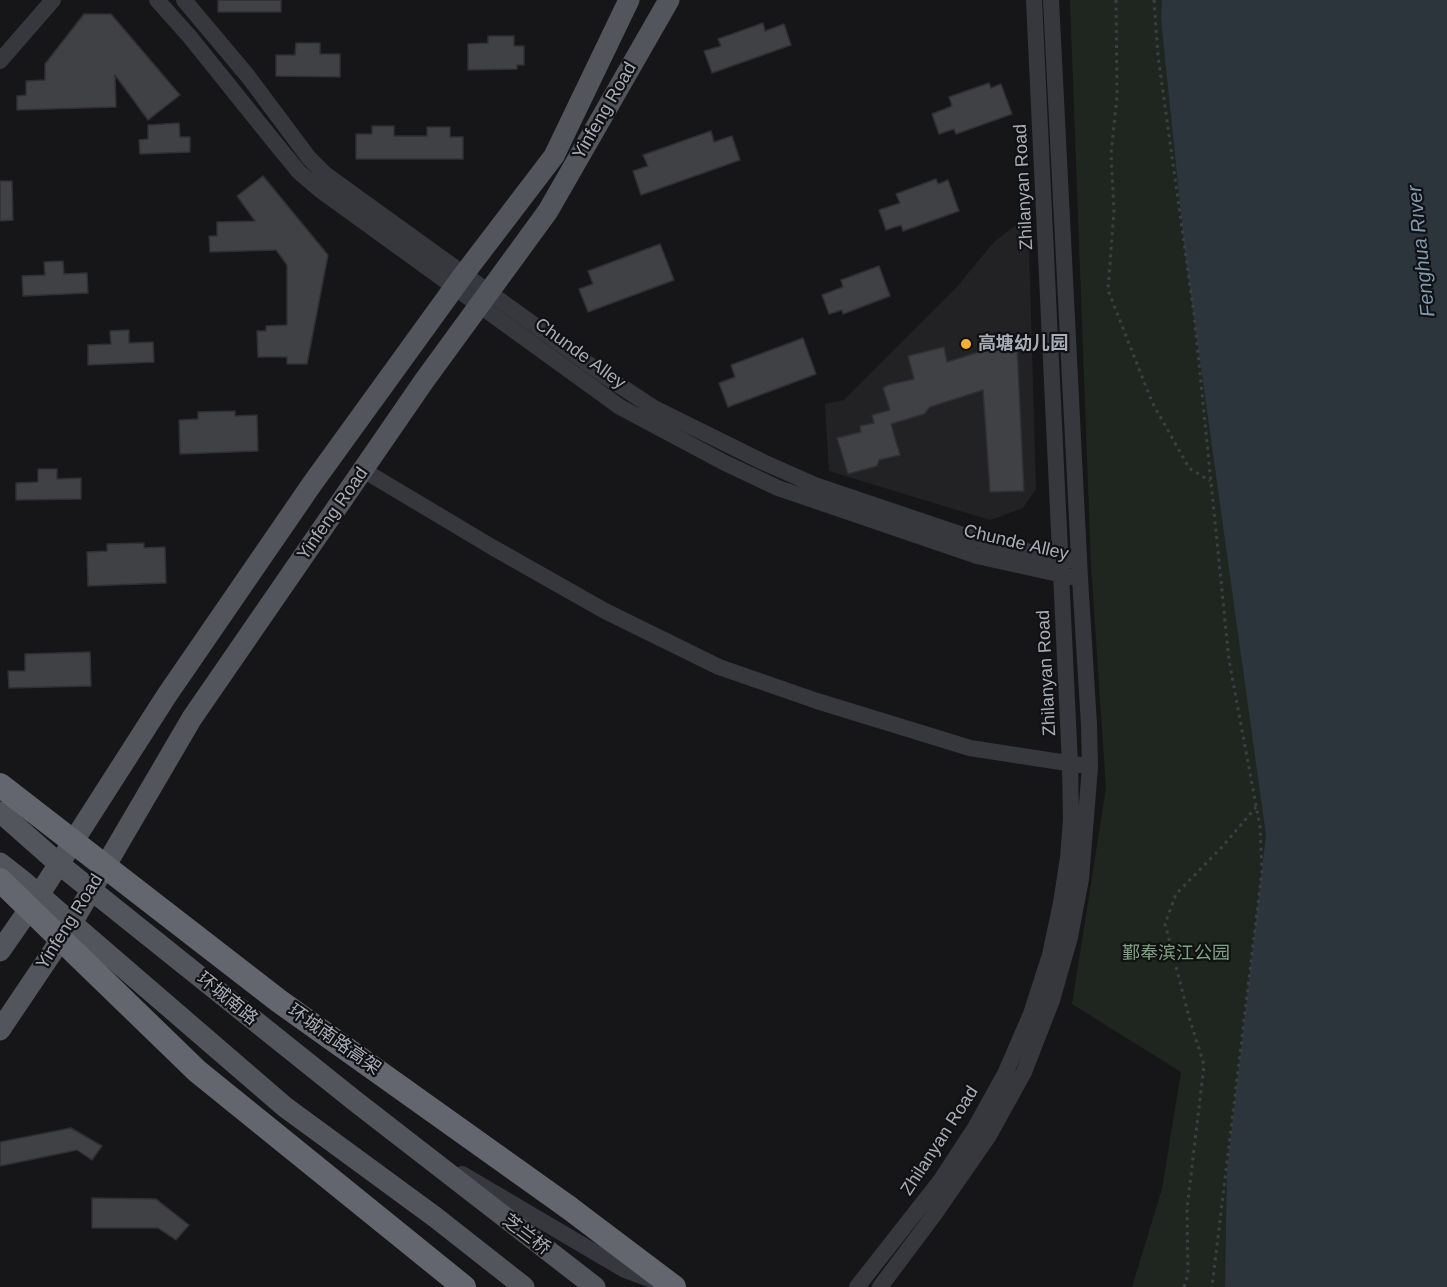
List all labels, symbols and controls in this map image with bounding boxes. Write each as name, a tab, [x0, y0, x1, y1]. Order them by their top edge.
street label: Yinfeng Road	[569, 59, 641, 163]
street label: Zhilanyan Road	[1010, 123, 1038, 251]
water label: Fenghua Rıver	[1403, 184, 1441, 318]
street label: Chunde Alley	[530, 314, 630, 394]
place label: 高塘幼儿园	[978, 333, 1068, 355]
marker: 高塘幼儿园	[959, 337, 973, 351]
street label: Yinfeng Road	[293, 463, 373, 565]
street label: Chunde Alley	[961, 520, 1071, 566]
street label: Zhilanyan Road	[1033, 609, 1061, 737]
street label: Yinfeng Road	[32, 870, 108, 974]
park label: 鄞奉滨江公园	[1122, 943, 1230, 965]
street label: 环城南路	[192, 968, 262, 1030]
street label: 环城南路高架	[284, 1000, 384, 1080]
street label: Zhilanyan Road	[897, 1082, 983, 1200]
street label: 芝兰桥	[498, 1210, 554, 1260]

